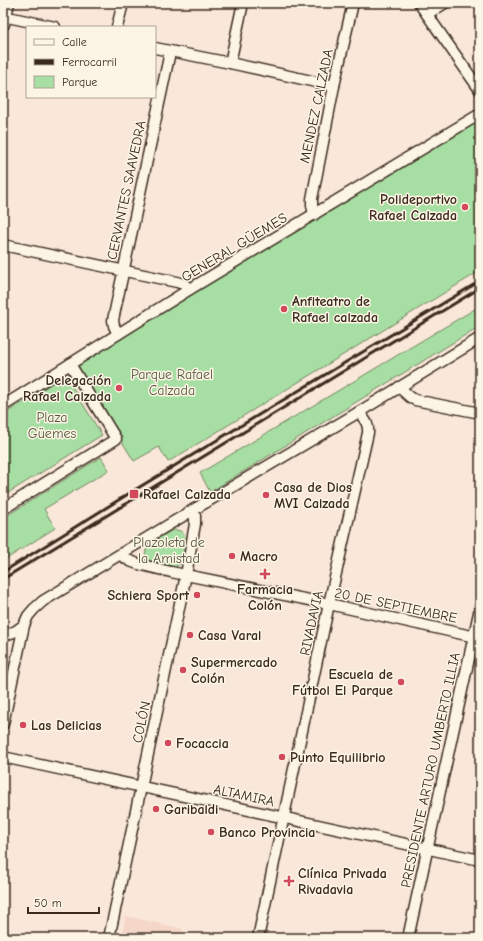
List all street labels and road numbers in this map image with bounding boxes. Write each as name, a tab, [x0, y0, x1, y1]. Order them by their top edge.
street label: MENDEZ CALZADA	[296, 47, 337, 165]
street label: CERVANTES SAAVEDRA	[103, 119, 150, 261]
street label: GENERAL GÜEMES	[178, 209, 290, 286]
street label: 20 DE SEPTIEMBRE	[333, 584, 459, 627]
street label: RIVADAVIA	[296, 589, 327, 657]
street label: PRESIDENTE ARTURO UMBERTO ILLIA	[397, 651, 464, 889]
street label: COLÓN	[129, 700, 154, 745]
street label: ALTAMIRA	[212, 781, 276, 810]

